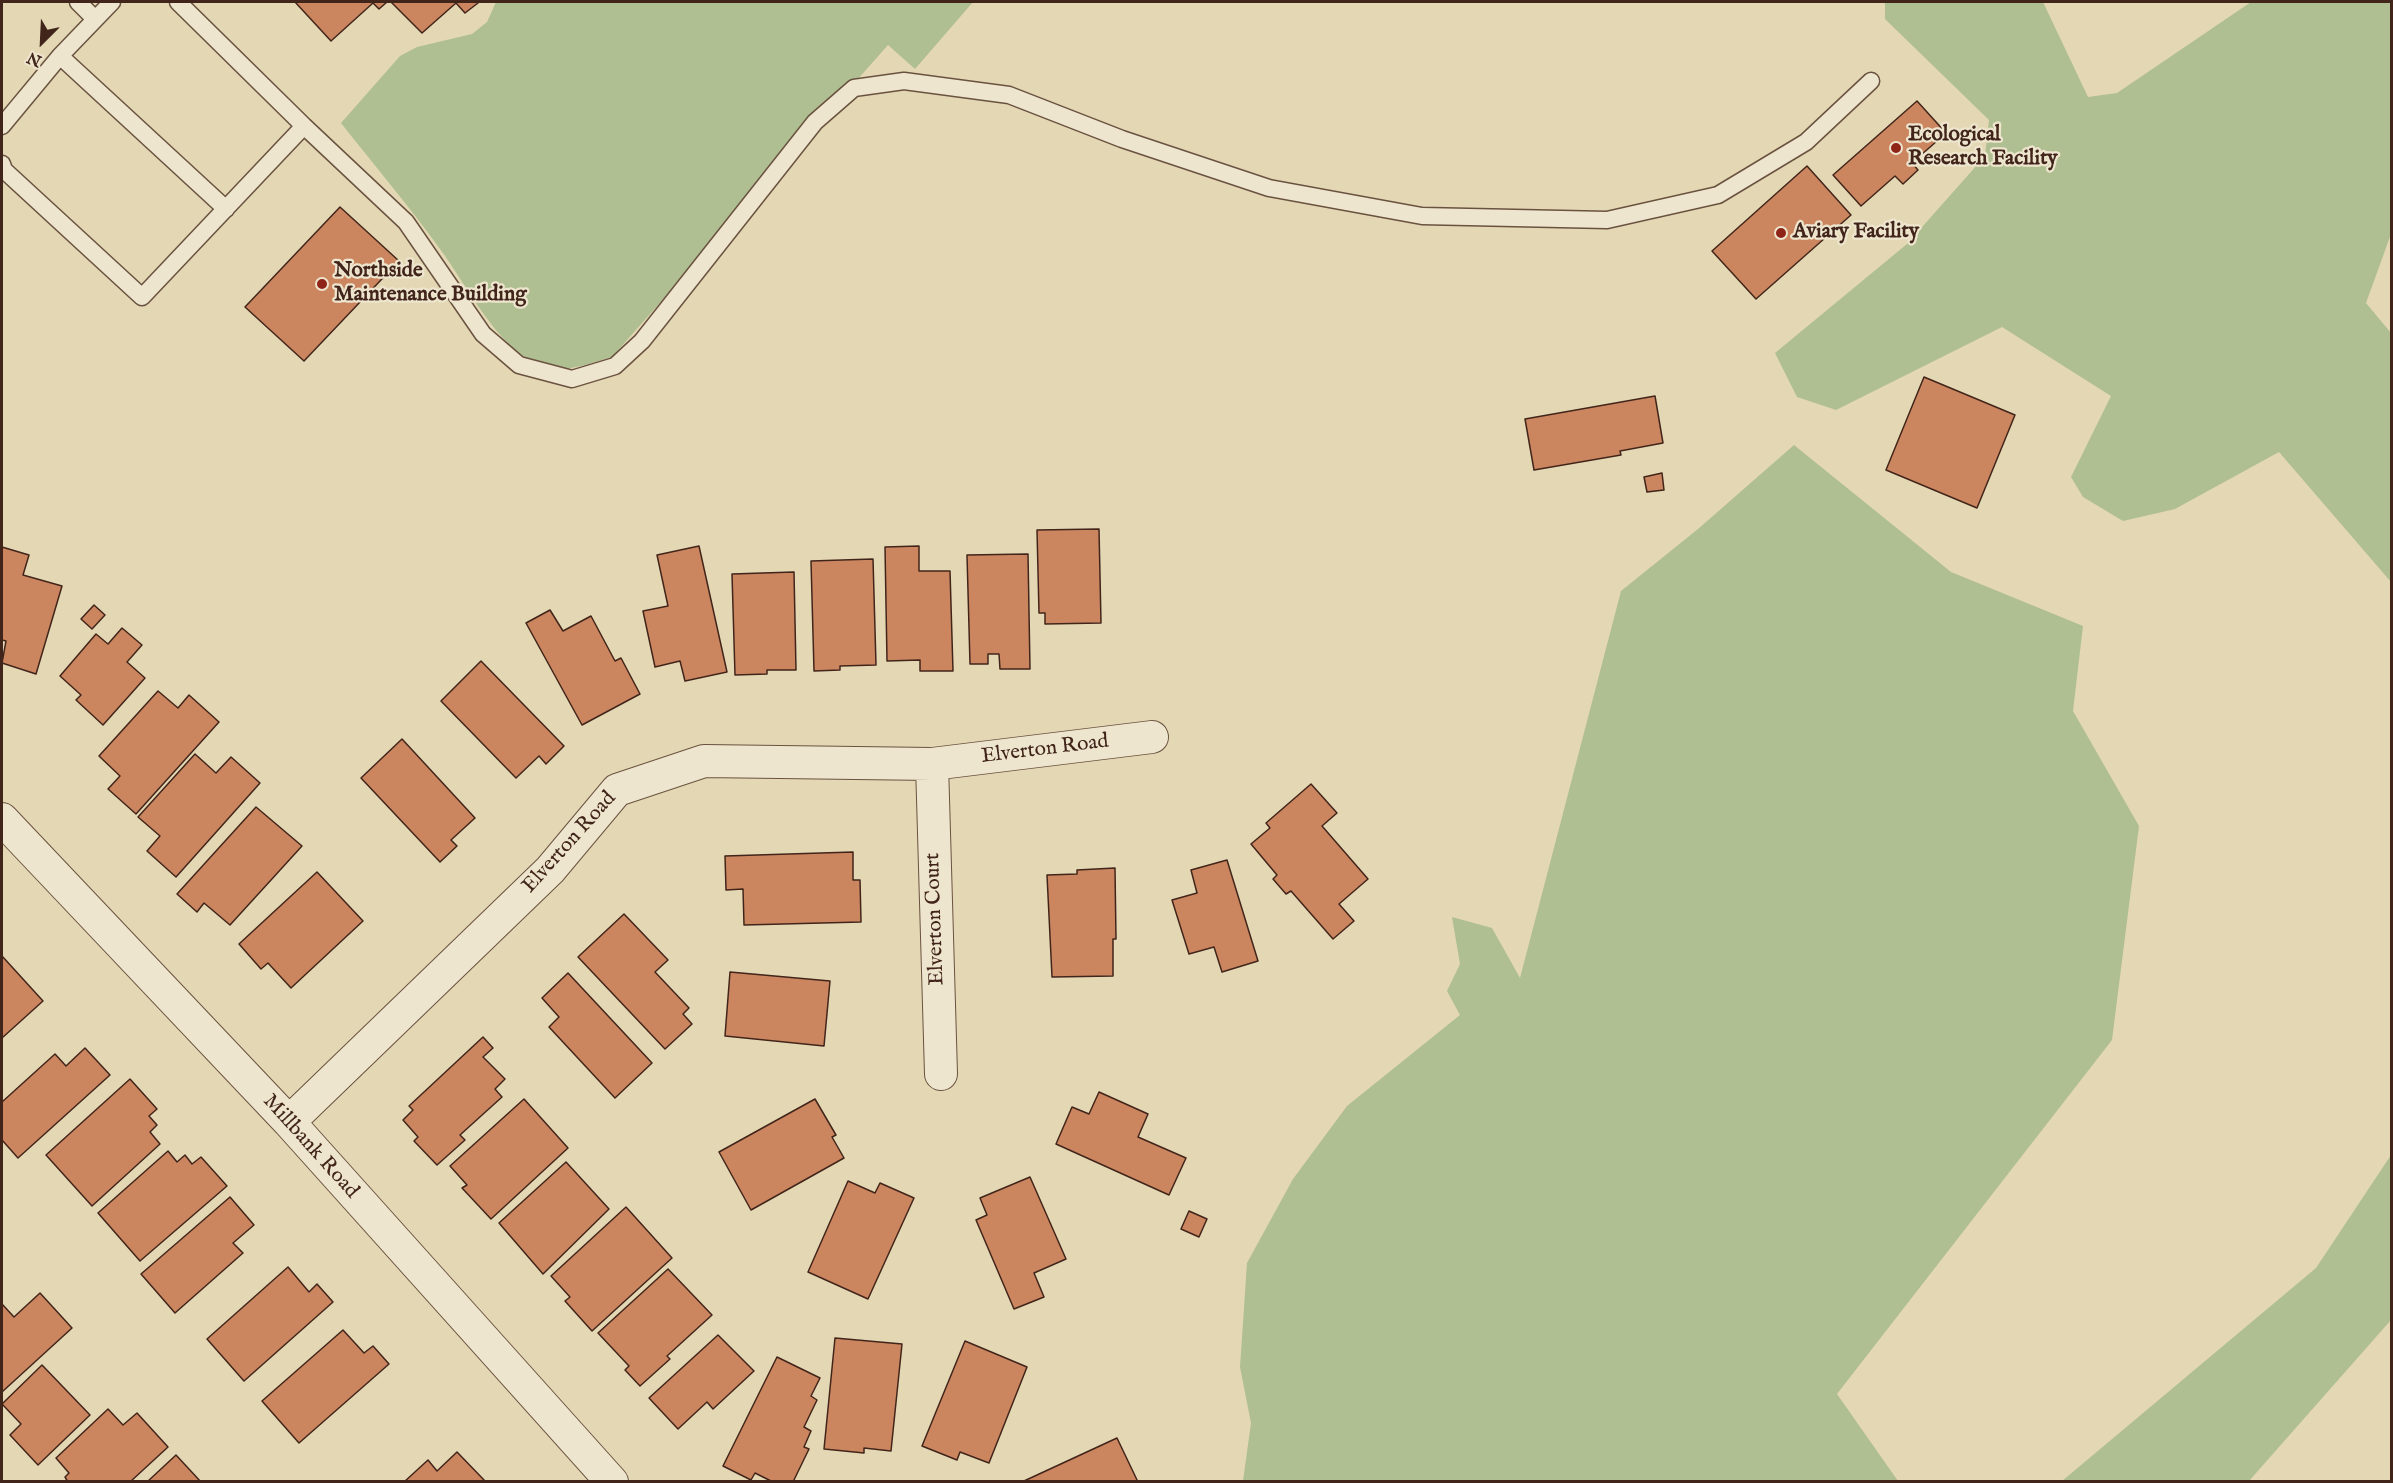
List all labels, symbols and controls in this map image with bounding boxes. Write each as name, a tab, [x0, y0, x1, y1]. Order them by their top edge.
north arrow	[12, 12, 72, 72]
text: N	[24, 46, 45, 70]
place label: Ecological Research Facility	[1908, 123, 2058, 173]
marker: Ecological Research Facility	[1889, 141, 1903, 155]
place label: Aviary Facility	[1793, 220, 1919, 246]
marker: Aviary Facility	[1774, 226, 1788, 240]
place label: Northside Maintenance Building	[334, 259, 527, 309]
marker: Northside Maintenance Building	[315, 277, 329, 291]
street label: Elverton Road	[980, 730, 1110, 770]
street label: Elverton Road	[518, 787, 622, 899]
street label: Elverton Court	[921, 852, 951, 986]
street label: Millbank Road	[257, 1090, 363, 1204]

